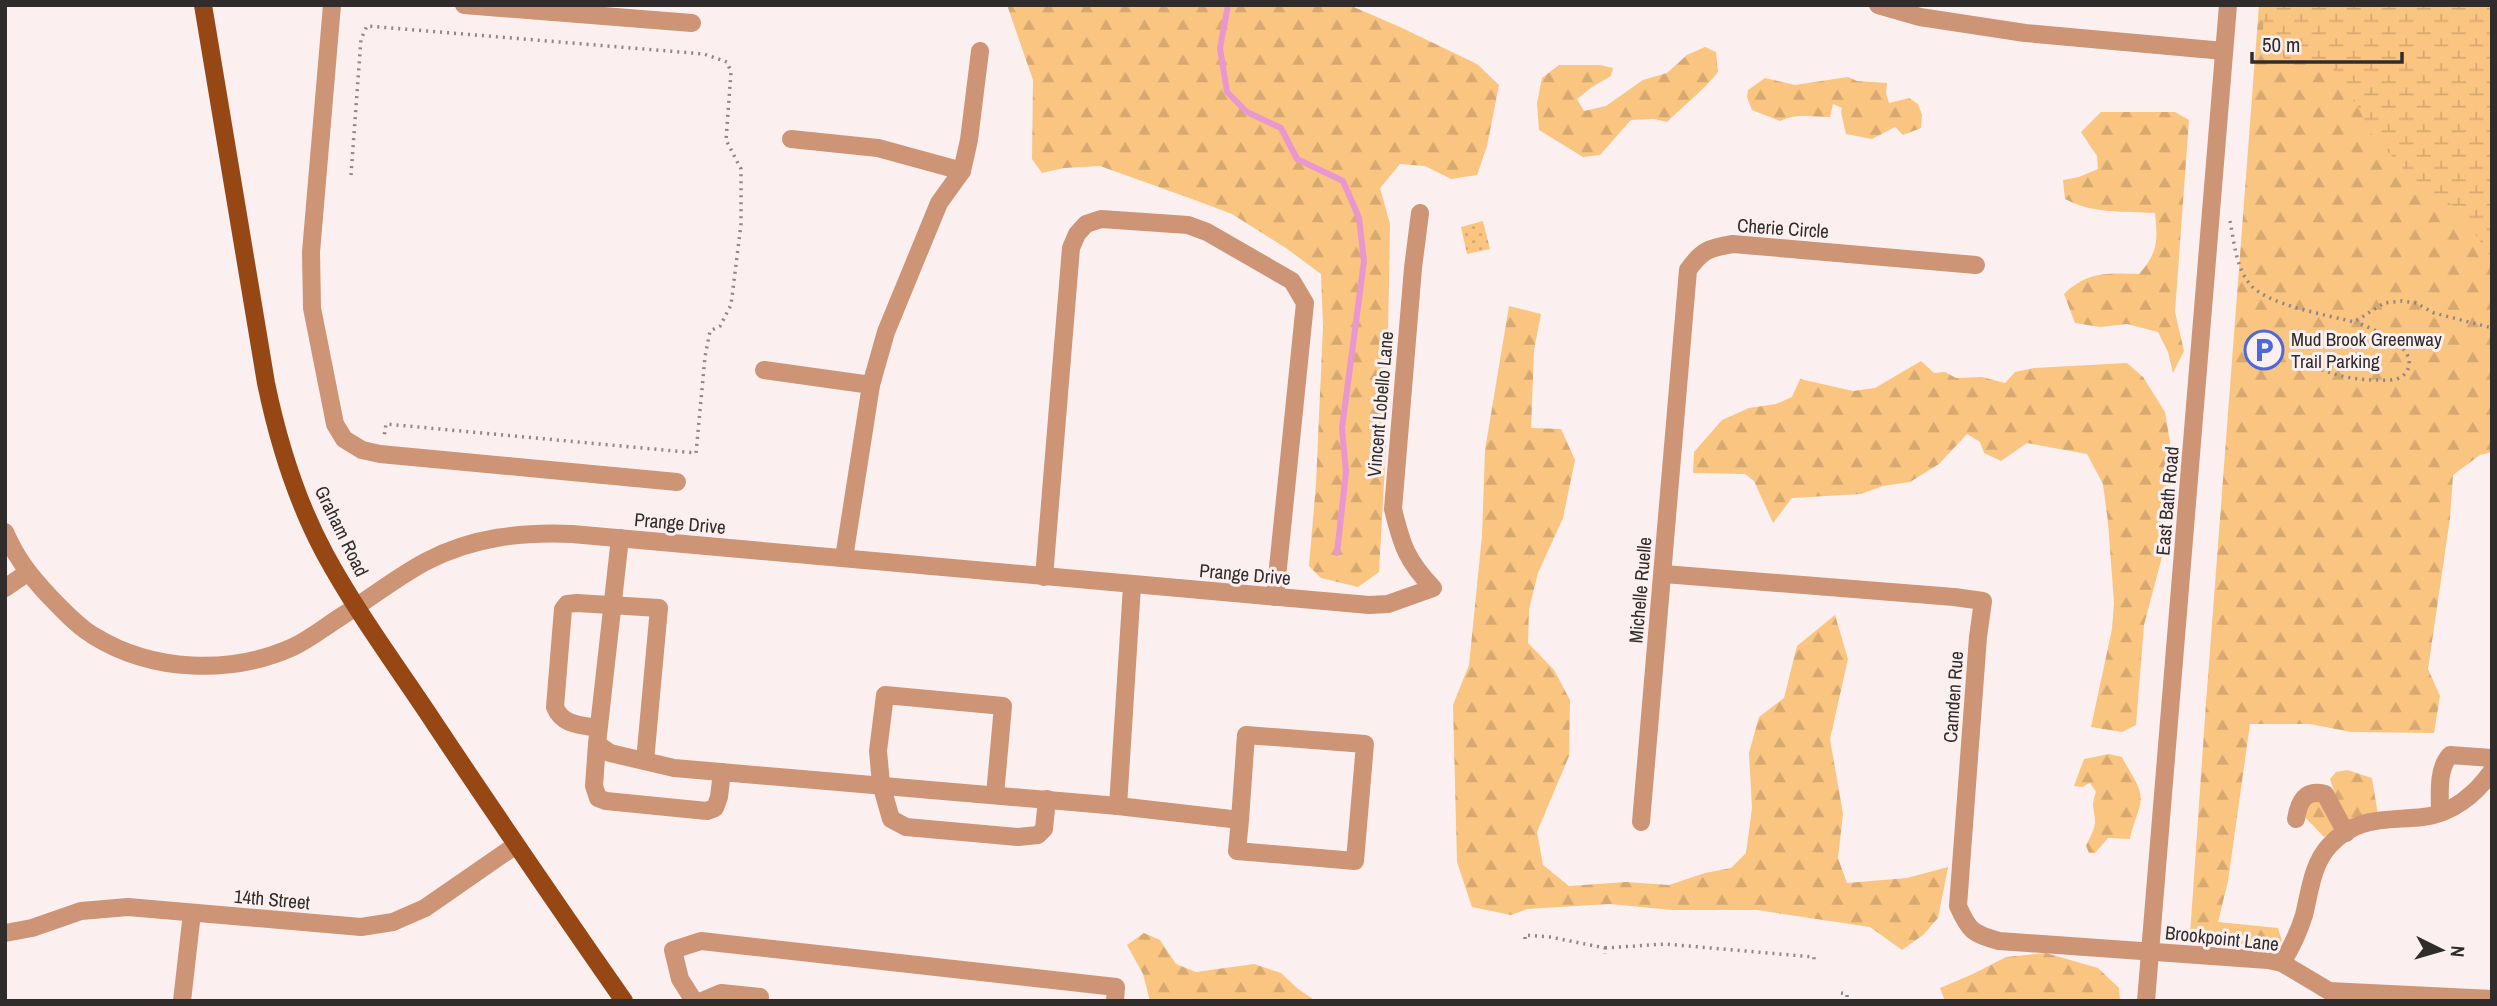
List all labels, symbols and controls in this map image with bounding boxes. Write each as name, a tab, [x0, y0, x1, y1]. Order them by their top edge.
scale bar	[2252, 21, 2402, 65]
text: 50 m	[2262, 30, 2300, 59]
street label: Cherie Circle	[1736, 212, 1830, 244]
place label: Mud Brook Greenway Trail Parking	[2291, 326, 2442, 374]
parking icon: Mud Brook Greenway Trail Parking	[2243, 329, 2285, 371]
street label: Vincent Lobello Lane	[1361, 330, 1399, 478]
street label: East Bath Road	[2149, 446, 2185, 556]
street label: Graham Road	[309, 481, 375, 581]
street label: Prange Drive	[633, 506, 727, 540]
street label: Michelle Ruelle	[1622, 536, 1658, 644]
street label: Prange Drive	[1198, 557, 1292, 591]
street label: Camden Rue	[1937, 650, 1969, 744]
street label: 14th Street	[233, 883, 312, 915]
north arrow	[2406, 915, 2476, 985]
street label: Brookpoint Lane	[2164, 919, 2280, 957]
text: N	[2444, 945, 2471, 958]

